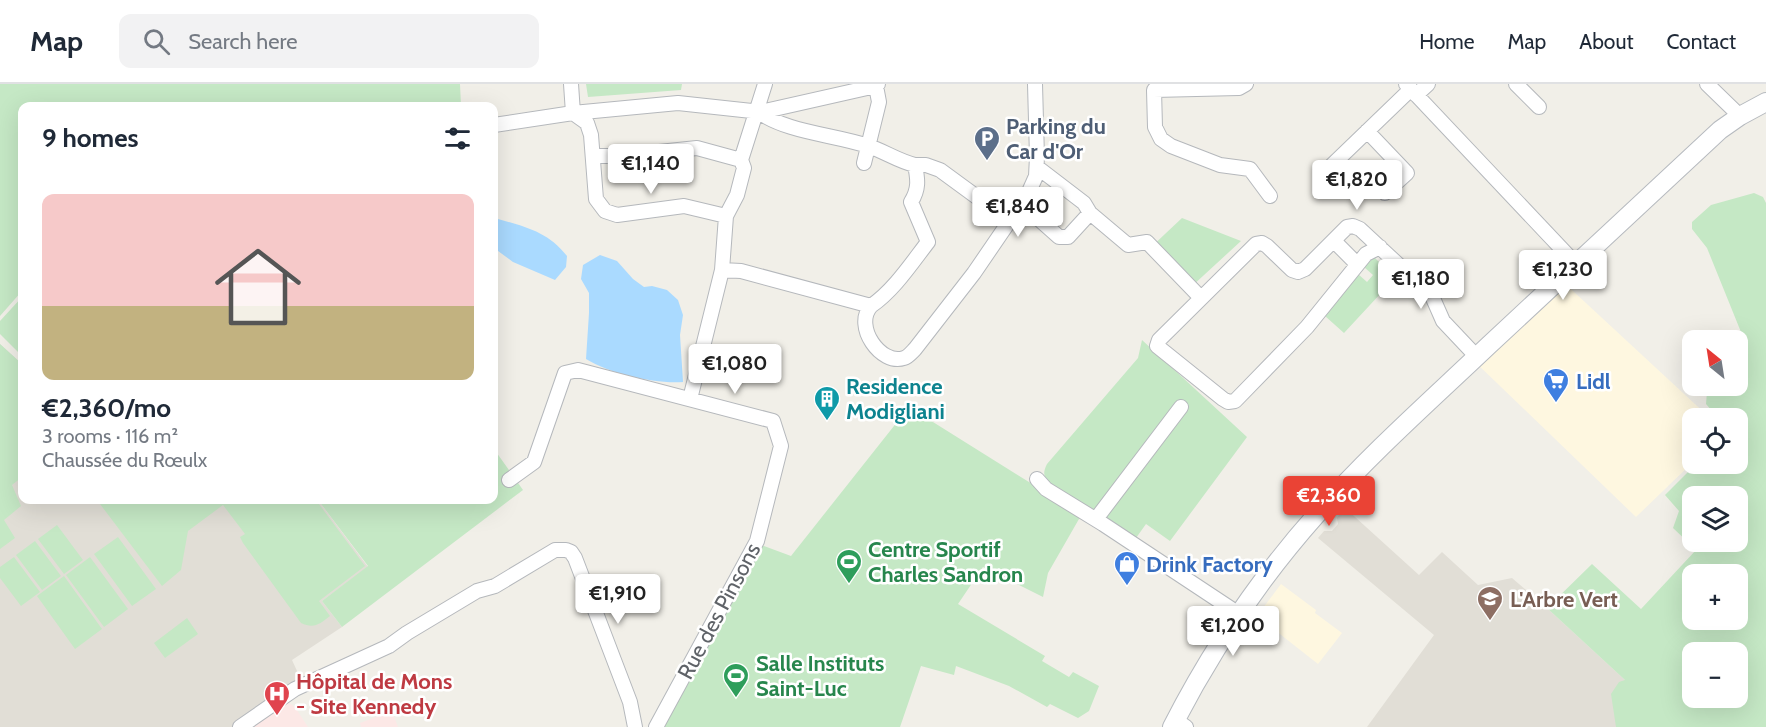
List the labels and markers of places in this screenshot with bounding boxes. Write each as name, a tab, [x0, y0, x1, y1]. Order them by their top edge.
place label: Parking du Car d'Or	[1006, 113, 1106, 165]
parking icon: Parking du Car d'Or	[972, 124, 1002, 162]
pin: €1,140	[602, 144, 700, 195]
pin: €1,820	[1308, 160, 1406, 211]
pin: €1,840	[969, 187, 1067, 238]
pin: €1,230	[1514, 250, 1612, 301]
pin: €1,180	[1372, 259, 1470, 310]
pin: €1,080	[686, 344, 784, 395]
supermarket icon: Lidl	[1541, 366, 1571, 404]
place label: Lidl	[1576, 368, 1611, 395]
place label: Residence Modigliani	[846, 373, 945, 425]
building icon: Residence Modigliani	[812, 384, 842, 422]
pin: €2,360	[1280, 476, 1378, 527]
place label: Centre Sportif Charles Sandron	[868, 536, 1023, 588]
sports icon: Centre Sportif Charles Sandron	[834, 547, 864, 585]
shop icon: Drink Factory	[1112, 549, 1142, 587]
place label: Drink Factory	[1146, 551, 1273, 578]
pin: €1,910	[569, 574, 667, 625]
school or university icon: L'Arbre Vert	[1475, 584, 1505, 622]
place label: L'Arbre Vert	[1510, 586, 1618, 613]
pin: €1,200	[1184, 606, 1282, 657]
place label: Salle Instituts Saint-Luc	[756, 650, 884, 702]
sports icon: Salle Instituts Saint-Luc	[721, 661, 751, 699]
place label: Hôpital de Mons - Site Kennedy	[296, 668, 452, 720]
hospital icon: Hôpital de Mons - Site Kennedy	[262, 679, 292, 717]

